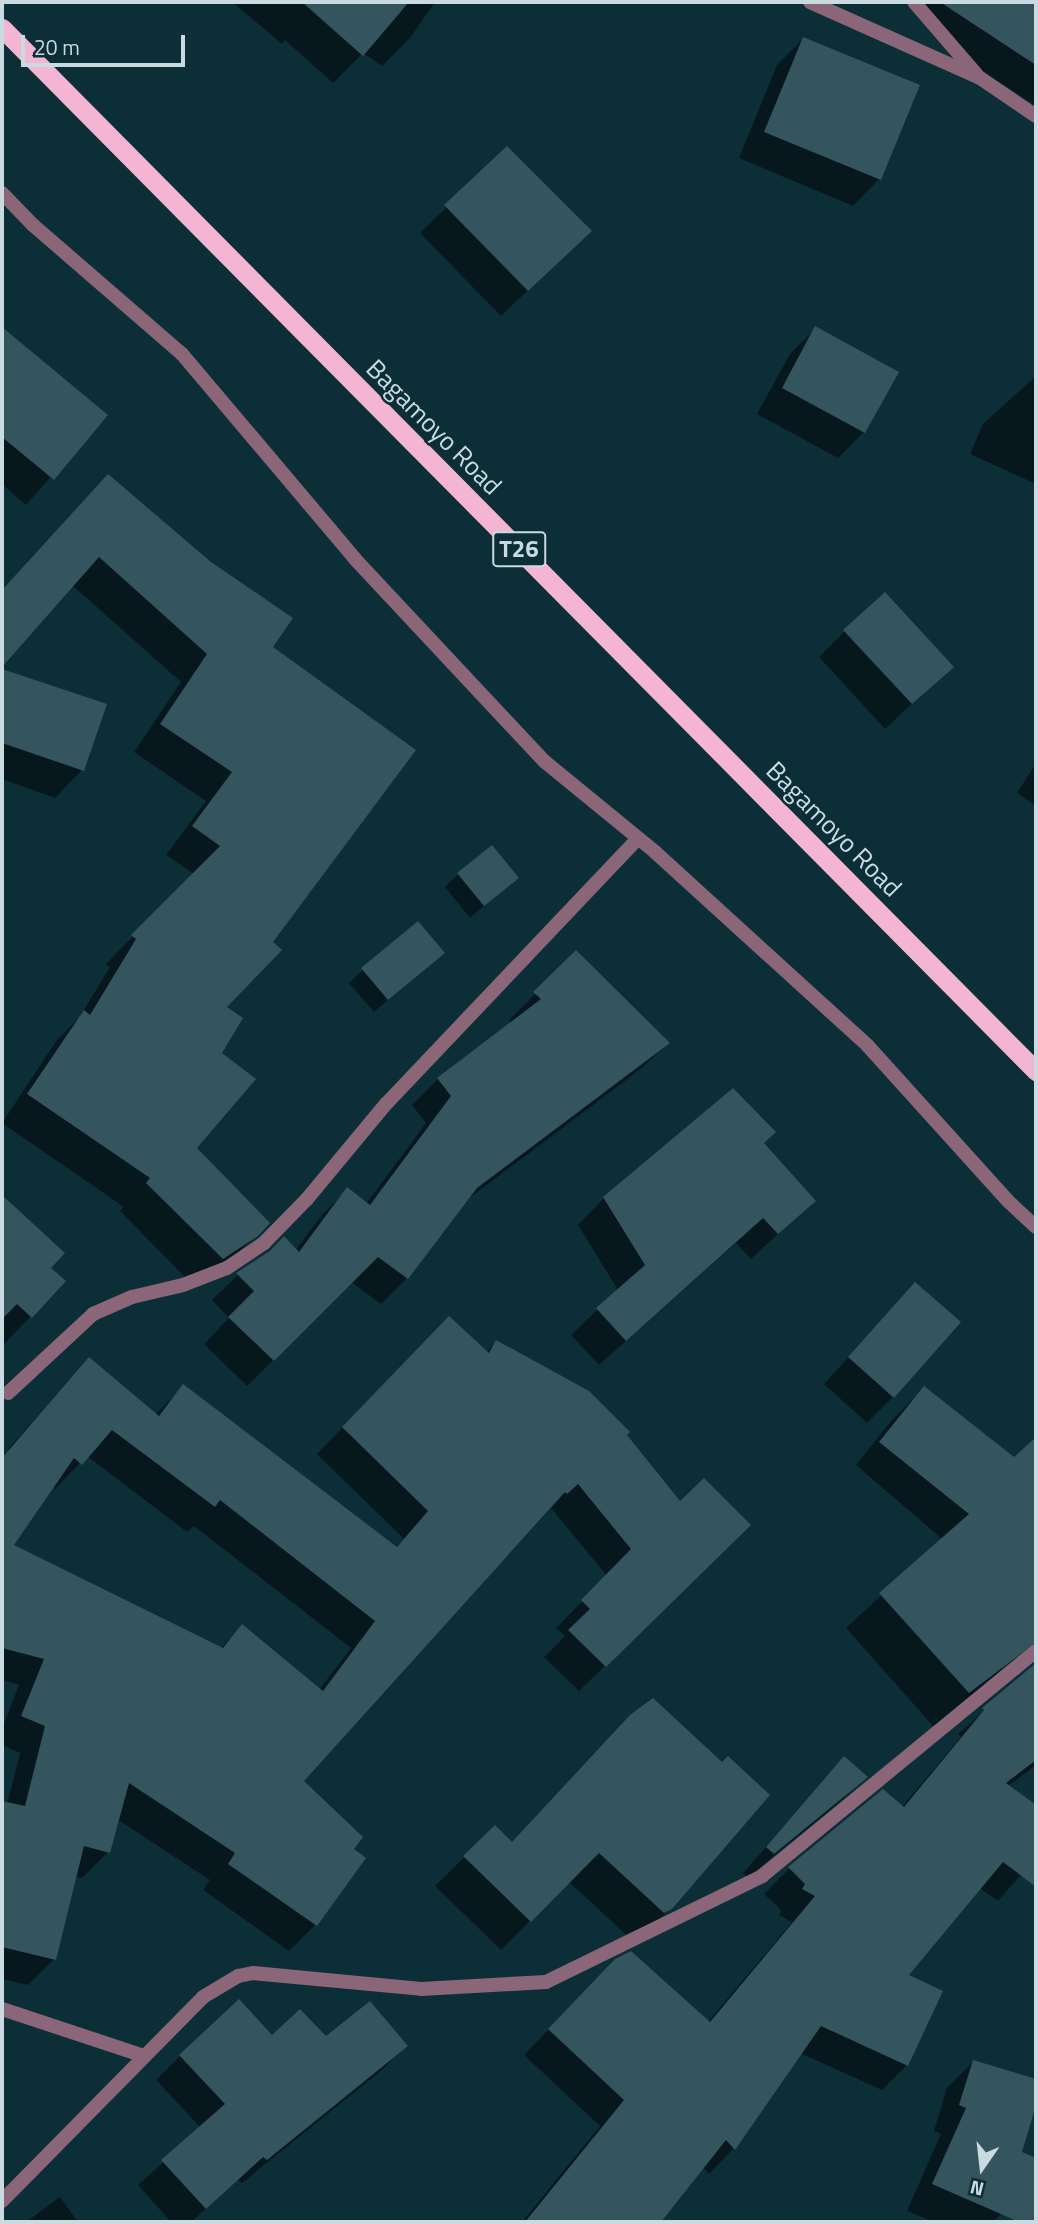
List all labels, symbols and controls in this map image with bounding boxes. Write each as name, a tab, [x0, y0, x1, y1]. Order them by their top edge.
scale bar	[24, 21, 189, 65]
text: 20 m	[34, 31, 80, 63]
street label: Bagamoyo Road	[360, 353, 508, 501]
road number: T26	[491, 528, 547, 570]
street label: Bagamoyo Road	[760, 755, 908, 903]
north arrow	[947, 2133, 1017, 2203]
text: N	[967, 2173, 987, 2205]

